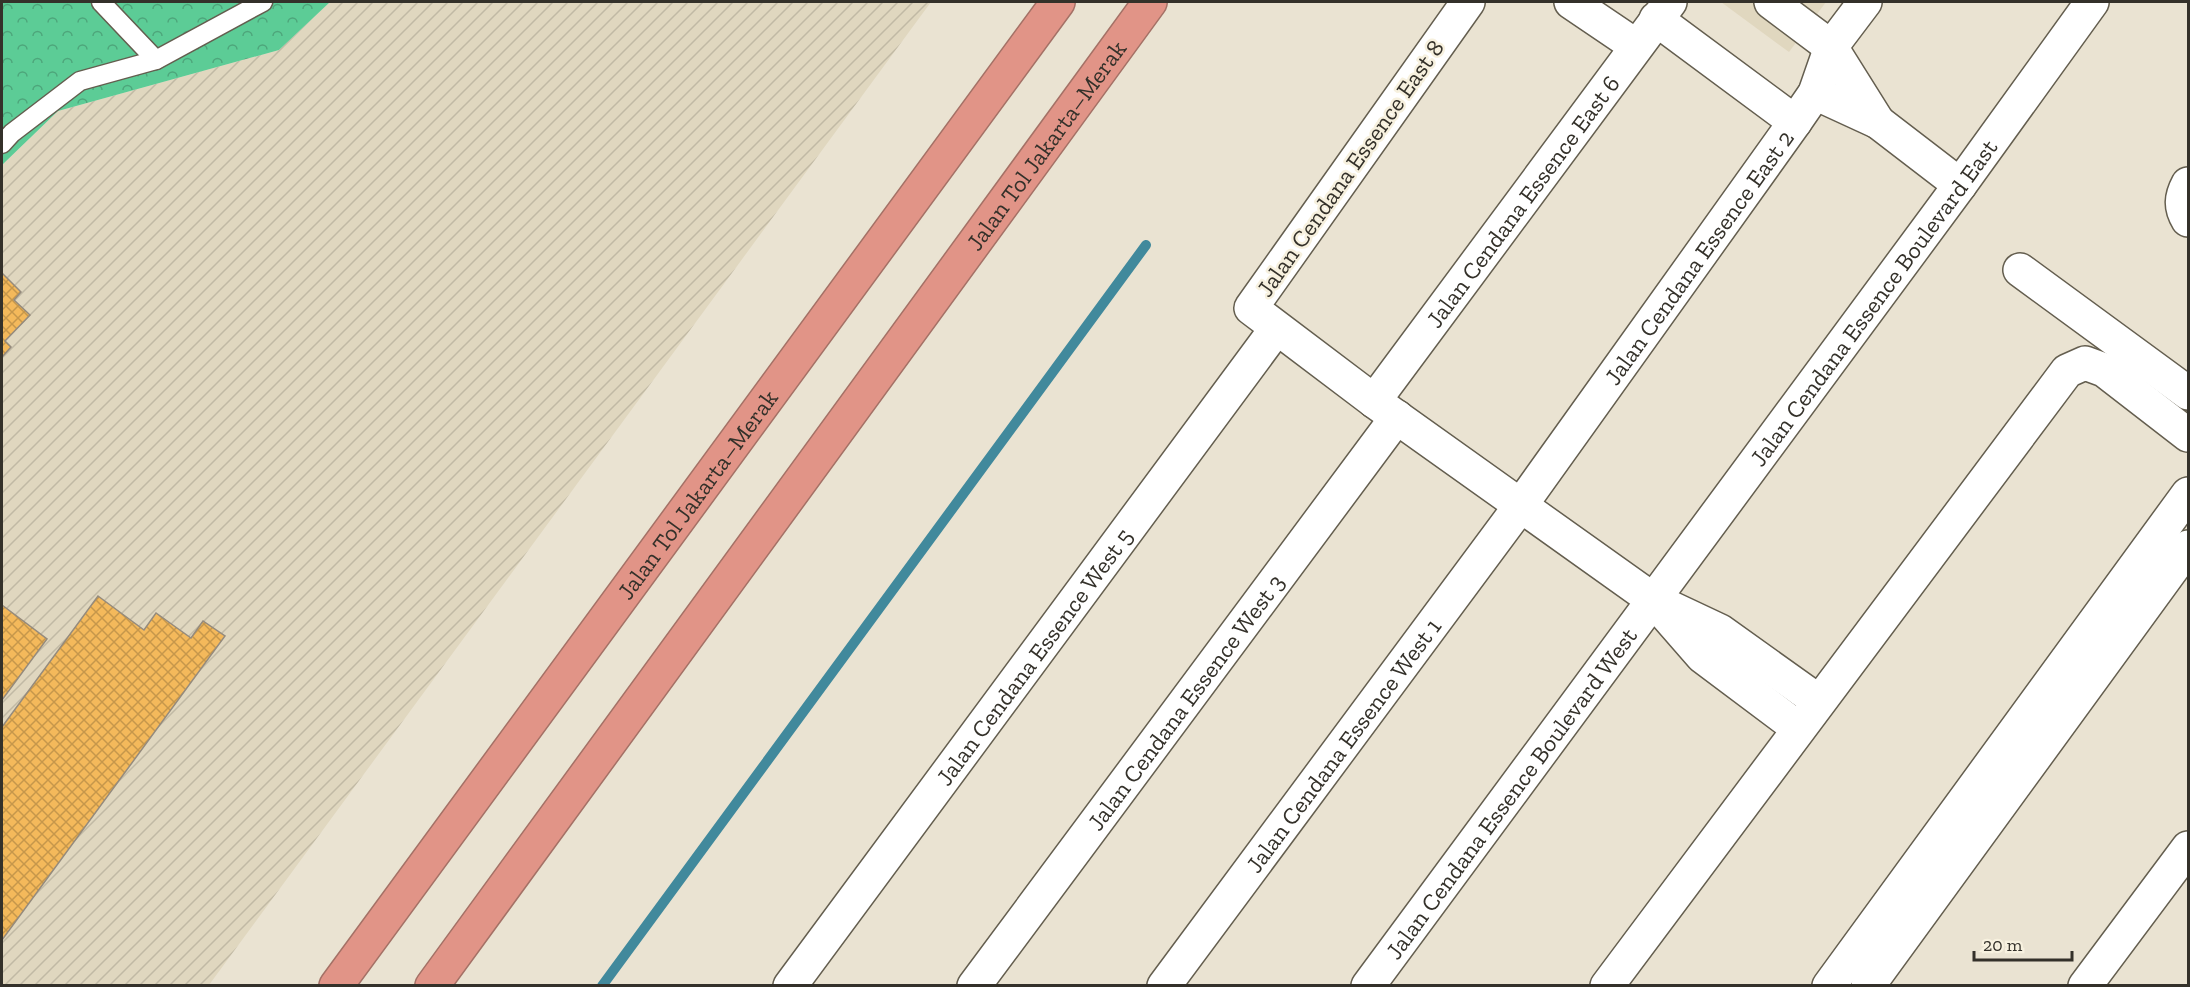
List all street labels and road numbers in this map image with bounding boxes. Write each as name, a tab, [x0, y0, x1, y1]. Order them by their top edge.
street label: Jalan Tol Jakarta–Merak	[960, 34, 1132, 256]
street label: Jalan Cendana Essence East 8	[1250, 34, 1450, 302]
street label: Jalan Cendana Essence East 6	[1419, 69, 1625, 333]
street label: Jalan Cendana Essence East 2	[1598, 124, 1799, 390]
street label: Jalan Cendana Essence Boulevard East	[1743, 133, 2003, 471]
street label: Jalan Tol Jakarta–Merak	[611, 383, 784, 605]
street label: Jalan Cendana Essence West 5	[929, 522, 1138, 791]
street label: Jalan Cendana Essence West 3	[1081, 568, 1290, 836]
street label: Jalan Cendana Essence West 1	[1239, 612, 1447, 878]
street label: Jalan Cendana Essence Boulevard West	[1379, 622, 1643, 964]

